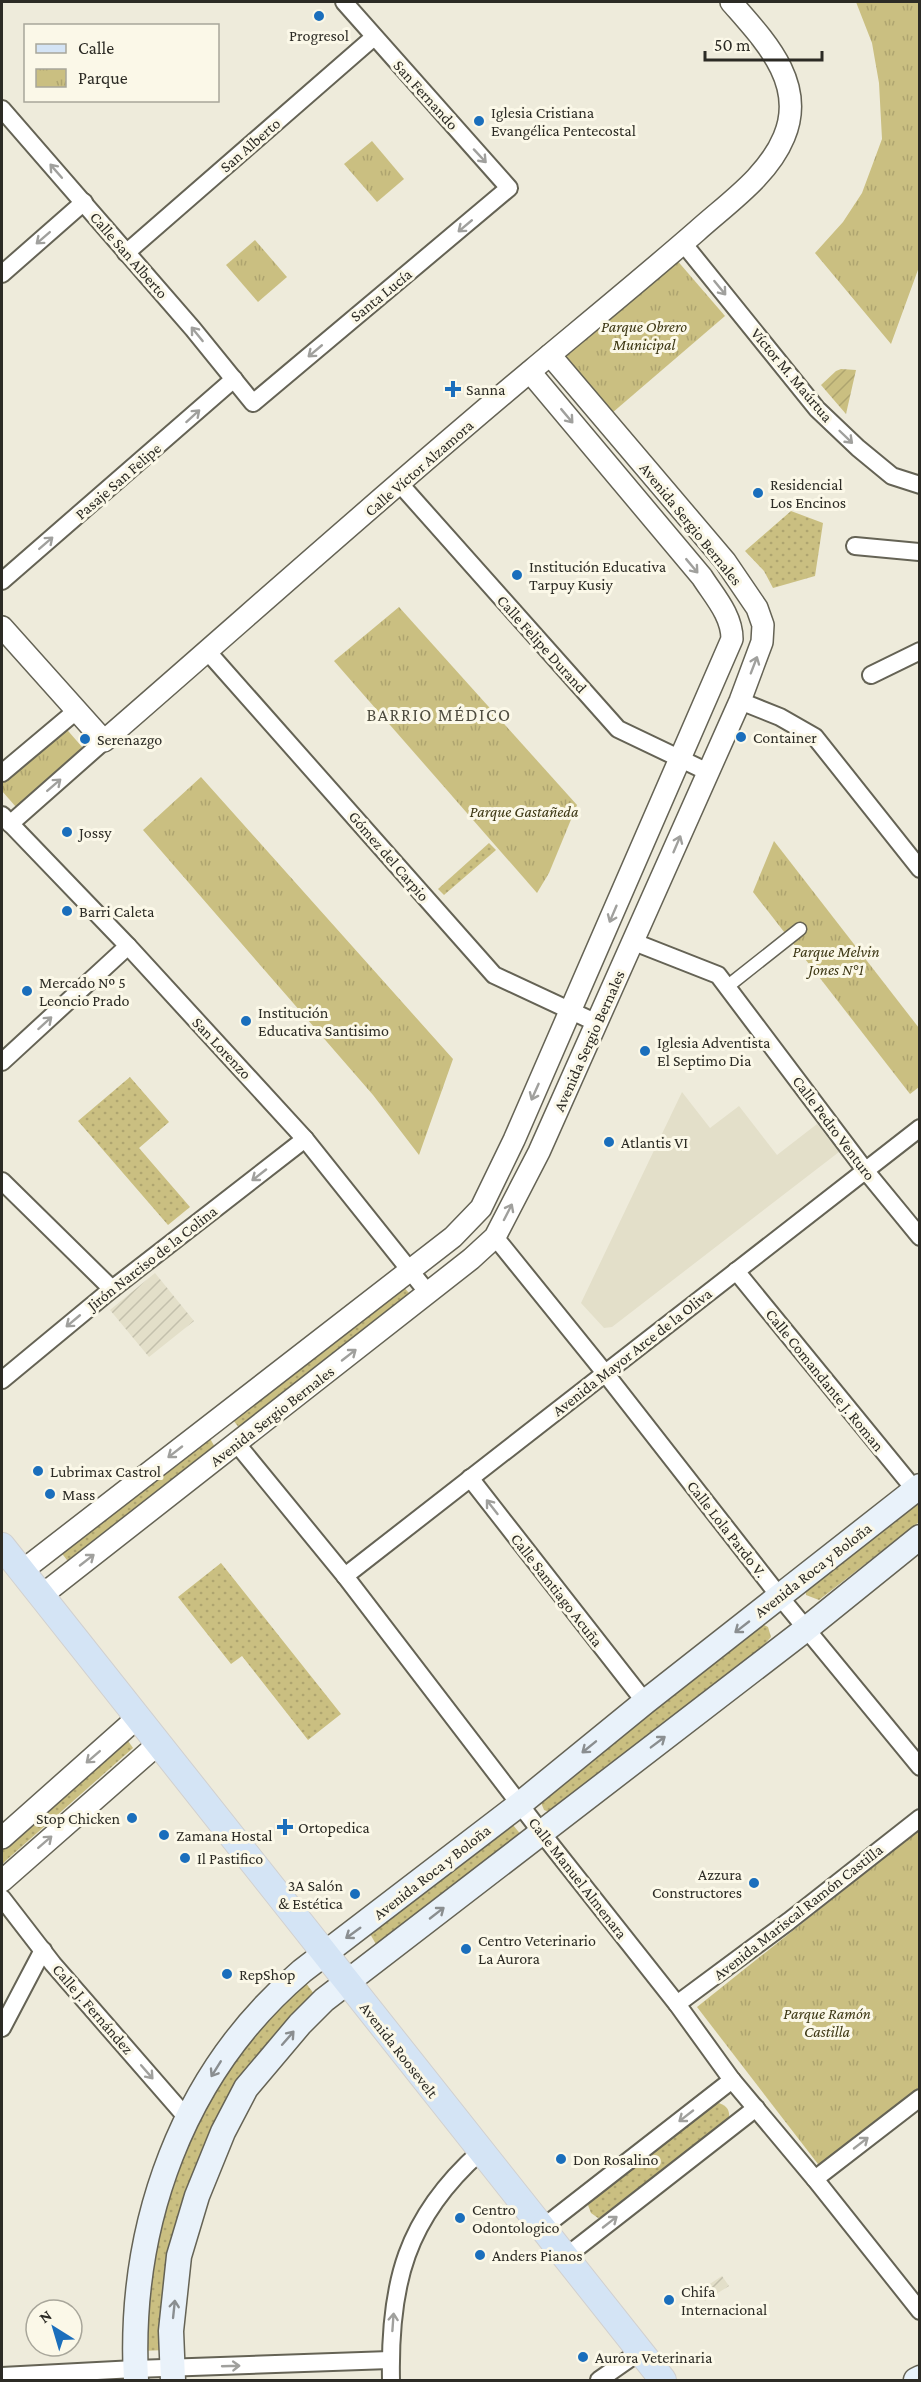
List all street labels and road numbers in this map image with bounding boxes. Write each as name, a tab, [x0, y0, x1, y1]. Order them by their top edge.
street label: San Fernando	[390, 57, 462, 133]
street label: San Alberto	[217, 114, 283, 176]
street label: Calle San Alberto	[87, 208, 171, 302]
street label: Santa Lucía	[347, 265, 415, 325]
street label: Víctor M. Maúrtua	[748, 325, 837, 426]
street label: Calle Víctor Alzamora	[361, 416, 477, 520]
street label: Pasaje San Felipe	[72, 439, 165, 523]
street label: Avenida Sergio Bernales	[636, 459, 746, 589]
street label: Calle Felipe Durand	[493, 592, 591, 697]
street label: Gómez del Carpio	[345, 808, 433, 905]
street label: Avenida Sergio Bernales	[550, 968, 629, 1114]
street label: San Lorenzo	[189, 1014, 255, 1082]
street label: Calle Pedro Venturo	[789, 1073, 879, 1183]
street label: Jirón Narciso de la Colina	[82, 1202, 221, 1316]
street label: Avenida Mayor Arce de la Oliva	[549, 1284, 716, 1420]
street label: Calle Comandante J. Roman	[762, 1306, 888, 1455]
street label: Avenida Sergio Bernales	[207, 1362, 338, 1470]
street label: Calle Lola Pardo V.	[684, 1477, 770, 1581]
street label: Avenida Roca y Boloña	[751, 1519, 876, 1622]
street label: Calle Samtiago Acuña	[507, 1530, 607, 1651]
street label: Calle Manuel Almenara	[525, 1814, 631, 1942]
street label: Avenida Roca y Boloña	[370, 1821, 495, 1924]
street label: Avenida Mariscal Ramón Castilla	[710, 1840, 886, 1983]
street label: Calle J. Fernández	[49, 1961, 137, 2058]
street label: Avenida Roosevelt	[357, 1999, 442, 2102]

